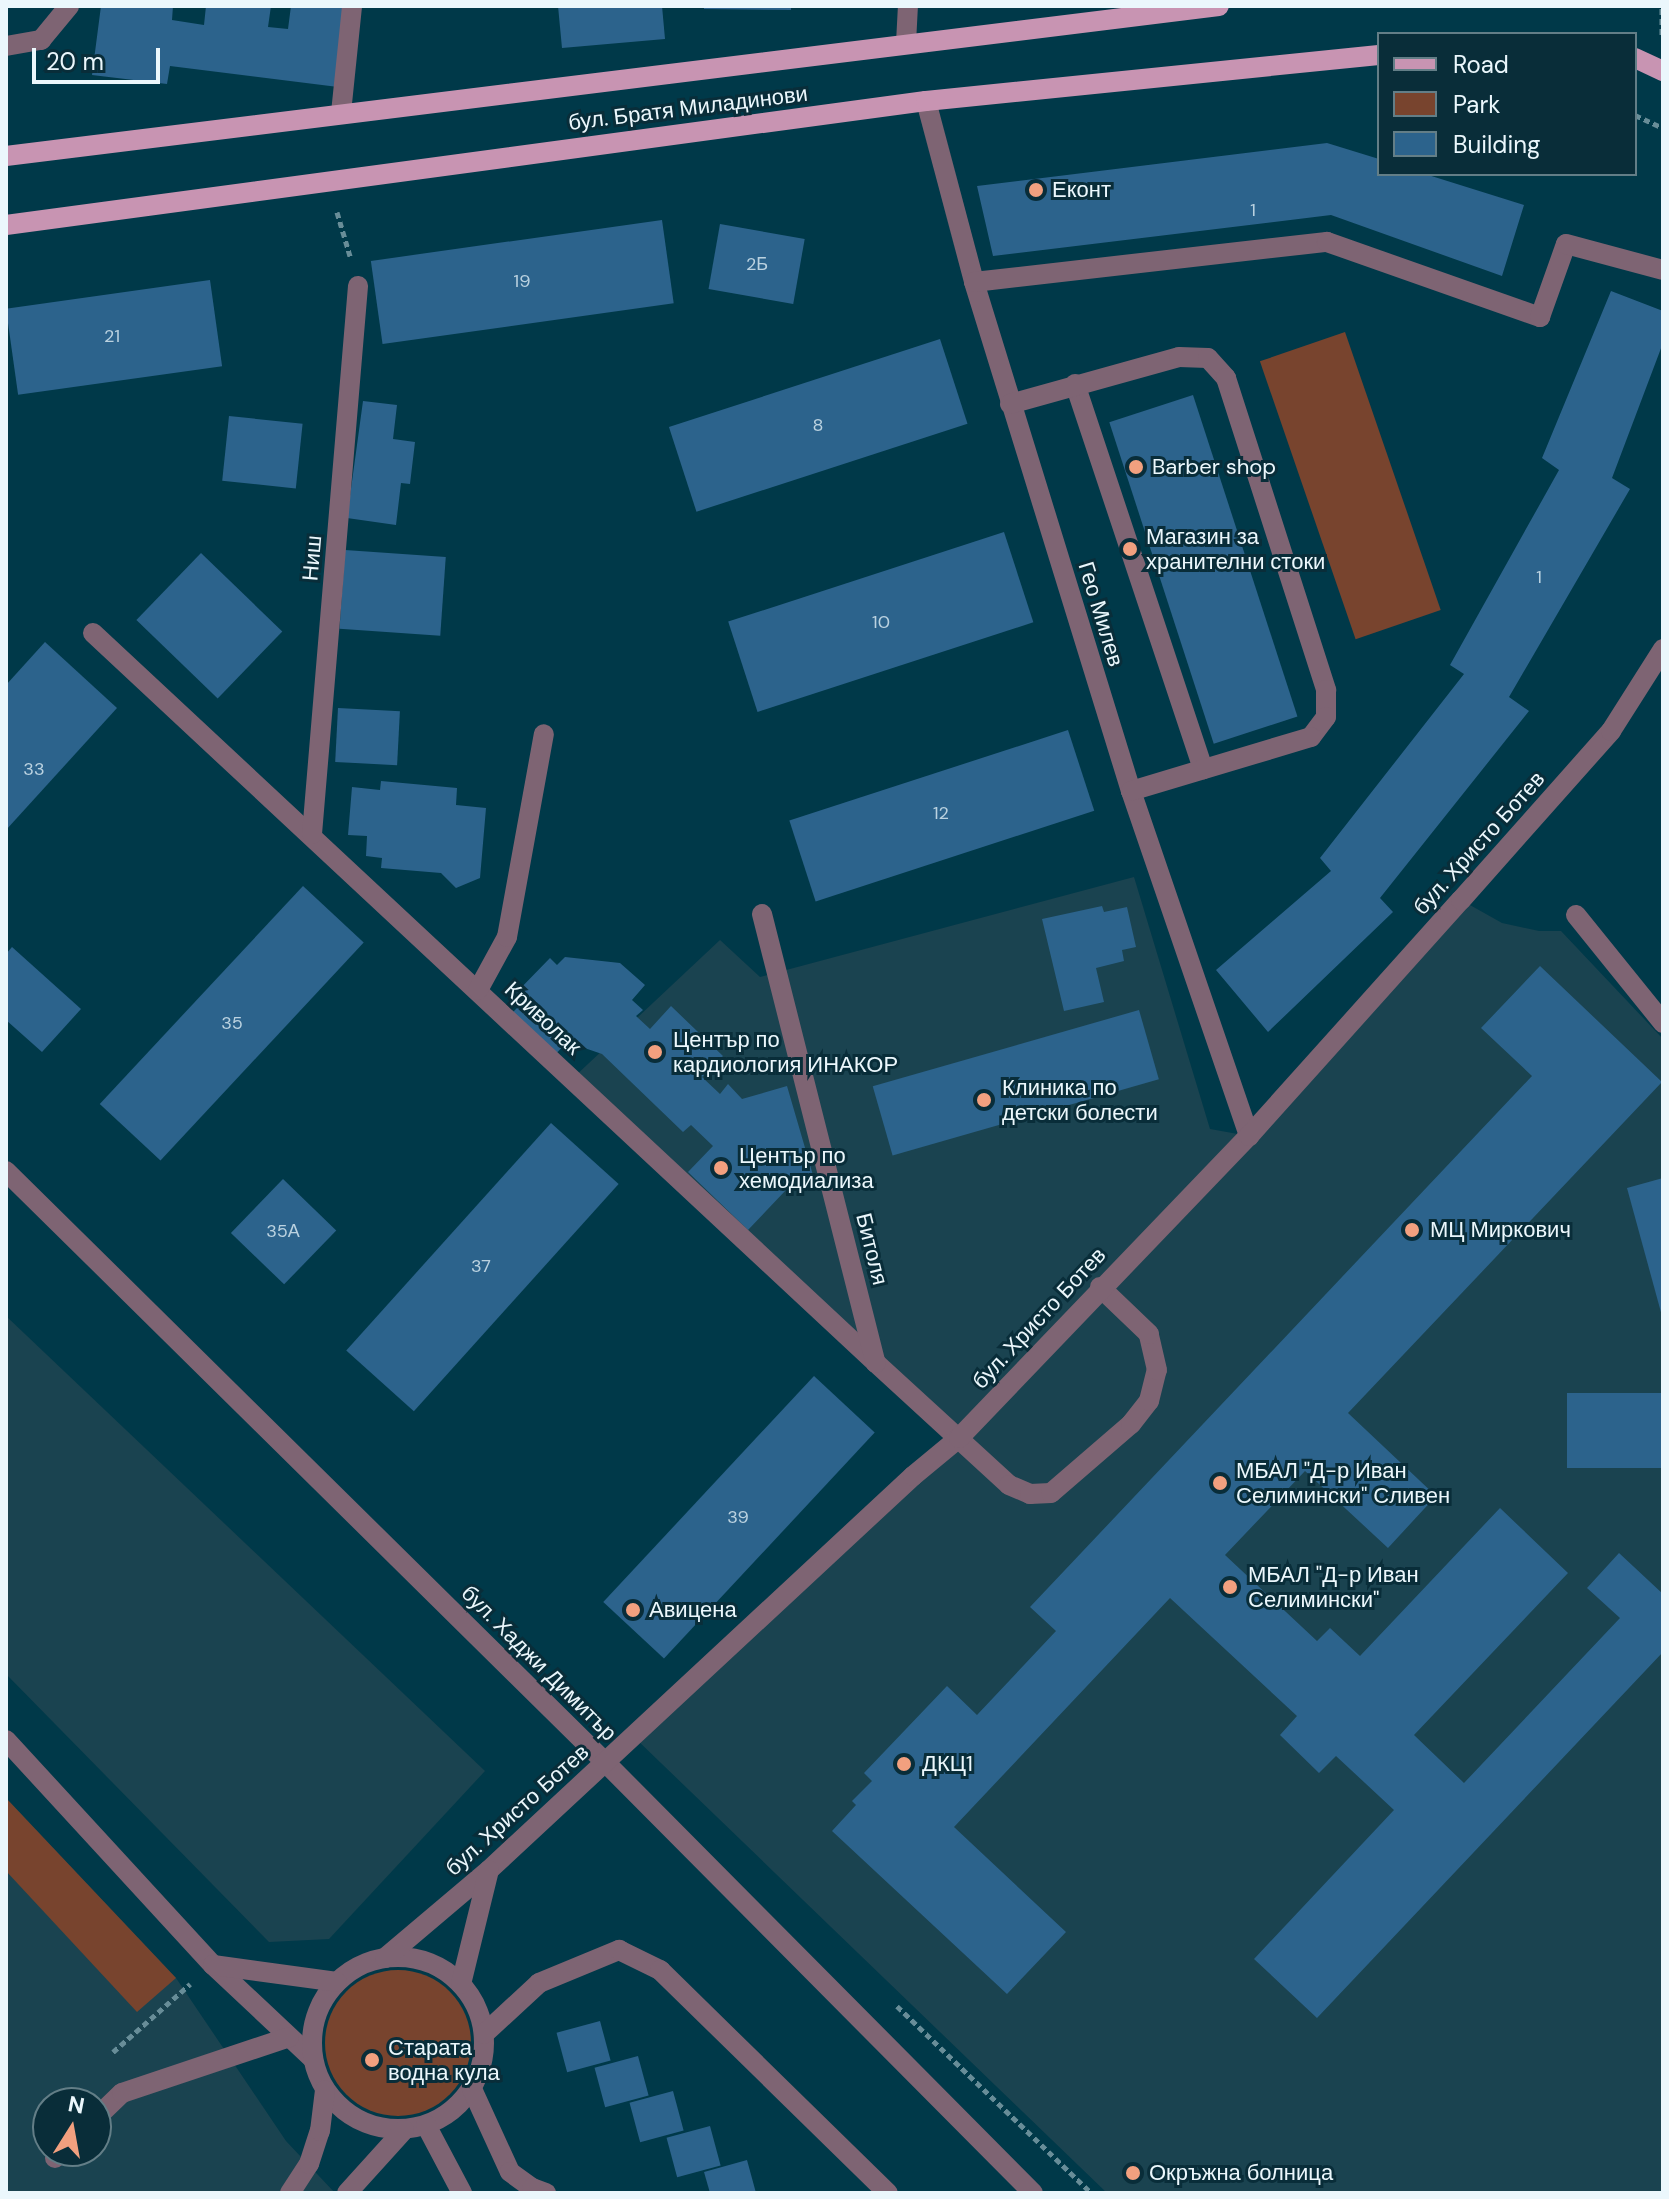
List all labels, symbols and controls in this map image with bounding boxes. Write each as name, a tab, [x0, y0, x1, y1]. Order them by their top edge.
scale bar	[36, 32, 164, 82]
legend	[1377, 32, 1637, 176]
text: 20 m	[46, 46, 104, 77]
text: Road	[1453, 49, 1509, 80]
street label: бул. Братя Миладинови	[567, 80, 809, 136]
text: Park	[1453, 89, 1500, 120]
text: Building	[1453, 129, 1540, 160]
place label: Еконт	[1052, 177, 1111, 203]
marker: Еконт	[1027, 181, 1045, 199]
house number: 1	[1250, 199, 1256, 221]
house number: 2Б	[746, 253, 768, 275]
house number: 19	[514, 270, 530, 292]
house number: 21	[104, 325, 120, 347]
house number: 8	[813, 414, 823, 436]
place label: Barber shop	[1152, 454, 1276, 480]
marker: Barber shop	[1127, 458, 1145, 476]
place label: Магазин за хранителни стоки	[1146, 523, 1325, 574]
street label: Ниш	[297, 534, 327, 582]
marker: Магазин за хранителни стоки	[1121, 540, 1139, 558]
street label: Гео Милев	[1073, 558, 1129, 670]
house number: 1	[1536, 566, 1542, 588]
house number: 10	[872, 611, 890, 633]
house number: 33	[23, 758, 45, 780]
street label: бул. Христо Ботев	[1408, 766, 1550, 920]
house number: 12	[933, 802, 949, 824]
street label: Криволак	[499, 976, 587, 1060]
house number: 35	[221, 1012, 243, 1034]
place label: Център по кардиология ИНАКОР	[673, 1026, 898, 1078]
marker: Център по кардиология ИНАКОР	[644, 1041, 666, 1063]
place label: Клиника по детски болести	[1002, 1074, 1158, 1126]
marker: Клиника по детски болести	[973, 1089, 995, 1111]
place label: Център по хемодиализа	[739, 1142, 874, 1194]
marker: Център по хемодиализа	[710, 1157, 732, 1179]
street label: Битоля	[850, 1210, 894, 1288]
place label: МЦ Миркович	[1430, 1217, 1571, 1243]
marker: МЦ Миркович	[1401, 1219, 1423, 1241]
house number: 35А	[266, 1220, 300, 1242]
street label: бул. Христо Ботев	[967, 1242, 1111, 1394]
house number: 37	[471, 1255, 491, 1277]
place label: МБАЛ "Д-р Иван Селимински" Сливен	[1236, 1457, 1450, 1508]
marker: МБАЛ "Д-р Иван Селимински" Сливен	[1211, 1474, 1229, 1492]
house number: 39	[727, 1506, 749, 1528]
place label: МБАЛ "Д-р Иван Селимински"	[1248, 1561, 1419, 1612]
marker: МБАЛ "Д-р Иван Селимински"	[1219, 1576, 1241, 1598]
street label: бул. Хаджи Димитър	[456, 1580, 622, 1746]
place label: Авицена	[649, 1597, 737, 1623]
marker: Авицена	[624, 1601, 642, 1619]
street label: бул. Христо Ботев	[440, 1739, 594, 1881]
place label: ДКЦ1	[922, 1751, 973, 1777]
marker: ДКЦ1	[893, 1753, 915, 1775]
place label: Старата водна кула	[388, 2034, 500, 2086]
marker: Старата водна кула	[363, 2051, 381, 2069]
north arrow	[32, 2087, 112, 2167]
text: N	[66, 2089, 87, 2121]
place label: Окръжна болница	[1149, 2160, 1333, 2186]
marker: Окръжна болница	[1124, 2164, 1142, 2182]

